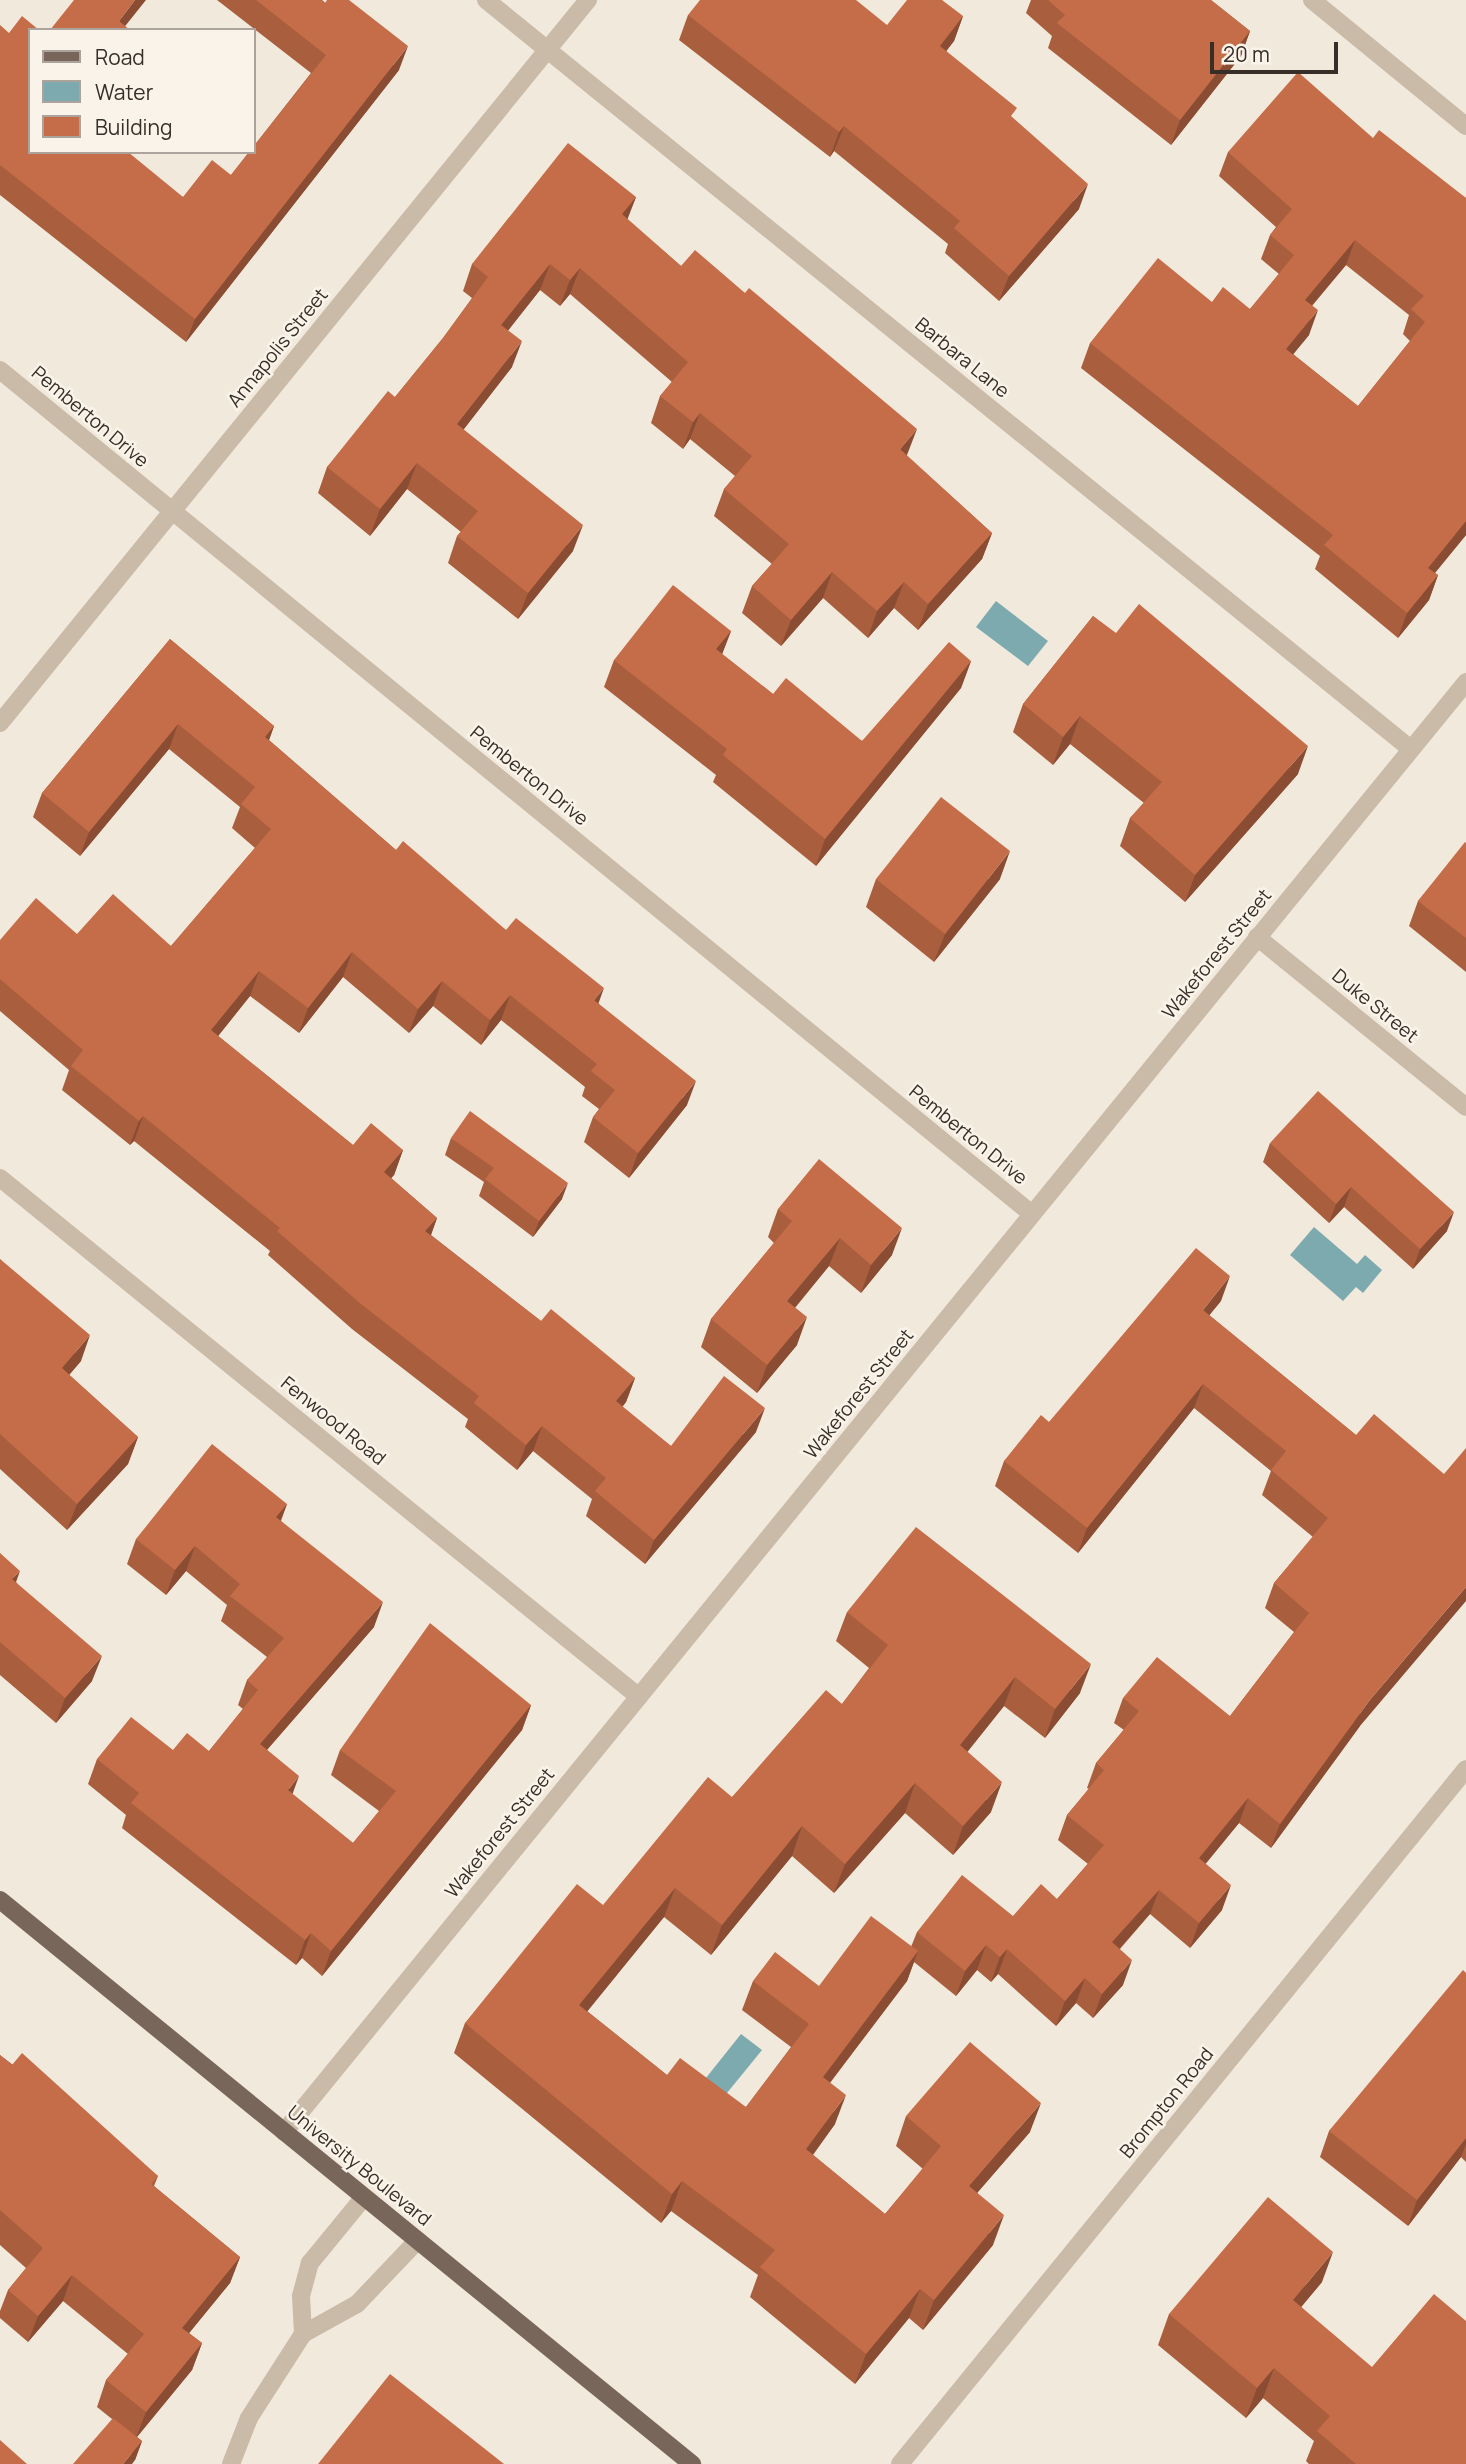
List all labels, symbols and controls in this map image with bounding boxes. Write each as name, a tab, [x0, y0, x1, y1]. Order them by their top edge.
legend	[28, 28, 256, 154]
scale bar	[1214, 28, 1342, 72]
text: 20 m	[1223, 40, 1270, 68]
text: Road	[95, 43, 145, 71]
text: Water	[95, 78, 153, 106]
text: Building	[95, 113, 172, 141]
street label: Annapolis Street	[223, 284, 333, 412]
street label: Barbara Lane	[910, 313, 1014, 403]
street label: Pemberton Drive	[27, 361, 153, 473]
street label: Pemberton Drive	[465, 721, 593, 831]
street label: Wakeforest Street	[1158, 885, 1276, 1023]
street label: Duke Street	[1327, 964, 1423, 1048]
street label: Pemberton Drive	[904, 1080, 1032, 1190]
street label: Wakeforest Street	[800, 1325, 918, 1463]
street label: Fenwood Road	[276, 1372, 390, 1470]
street label: Wakeforest Street	[441, 1764, 559, 1902]
street label: Brompton Road	[1116, 2043, 1218, 2163]
street label: University Boulevard	[283, 2101, 435, 2231]

